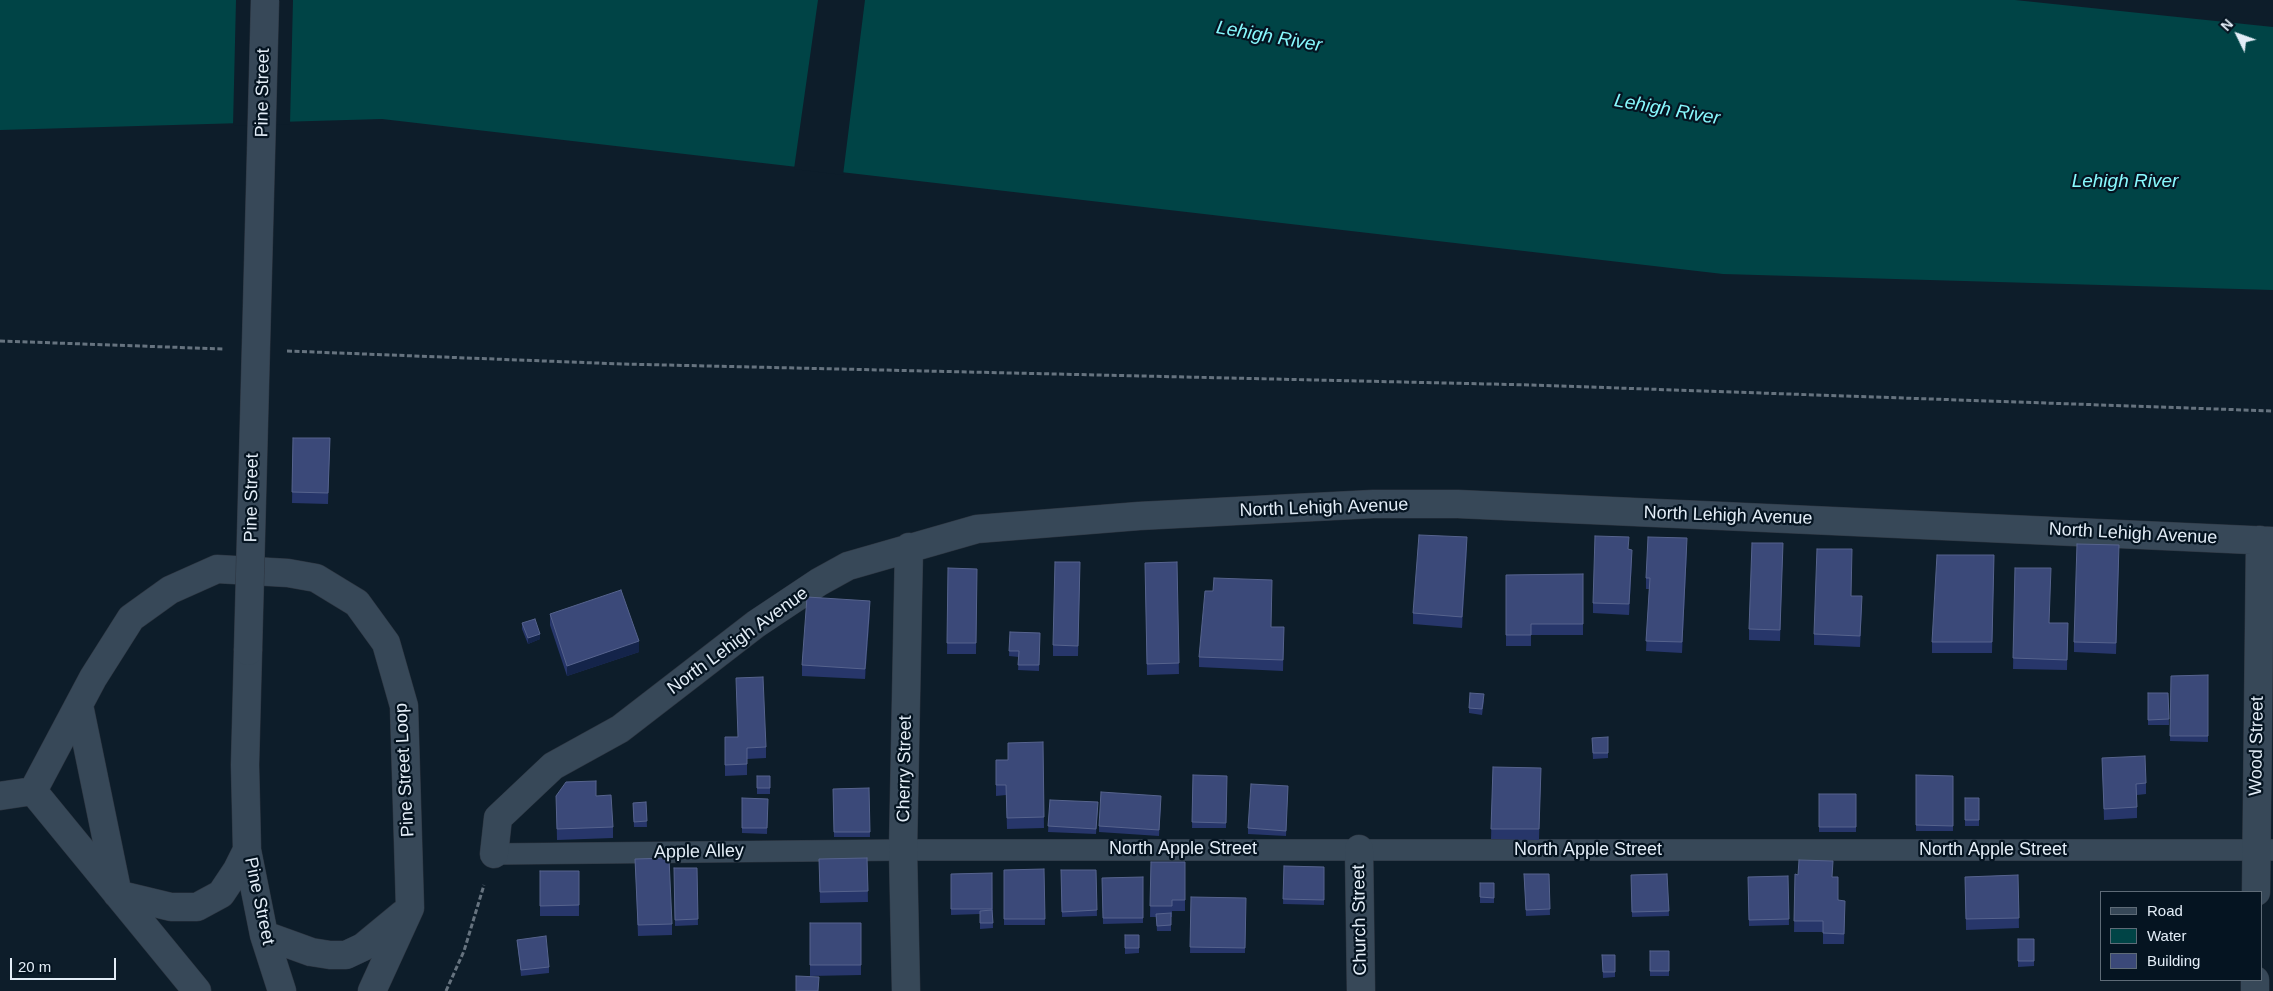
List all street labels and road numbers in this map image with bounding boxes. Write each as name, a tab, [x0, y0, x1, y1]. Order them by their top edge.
street label: Pine Street	[251, 48, 275, 138]
street label: Pine Street	[240, 453, 264, 543]
street label: North Lehigh Avenue	[1239, 494, 1409, 522]
street label: North Lehigh Avenue	[1643, 502, 1813, 530]
street label: North Lehigh Avenue	[2048, 519, 2218, 549]
street label: North Lehigh Avenue	[663, 583, 813, 699]
street label: Wood Street	[2245, 696, 2269, 796]
street label: Pine Street Loop	[391, 702, 419, 838]
street label: Cherry Street	[893, 715, 917, 823]
street label: North Apple Street	[1109, 838, 1257, 860]
street label: North Apple Street	[1514, 839, 1662, 861]
street label: North Apple Street	[1919, 839, 2067, 861]
street label: Apple Alley	[654, 840, 744, 864]
street label: Pine Street	[239, 855, 279, 947]
street label: Church Street	[1348, 864, 1372, 976]

